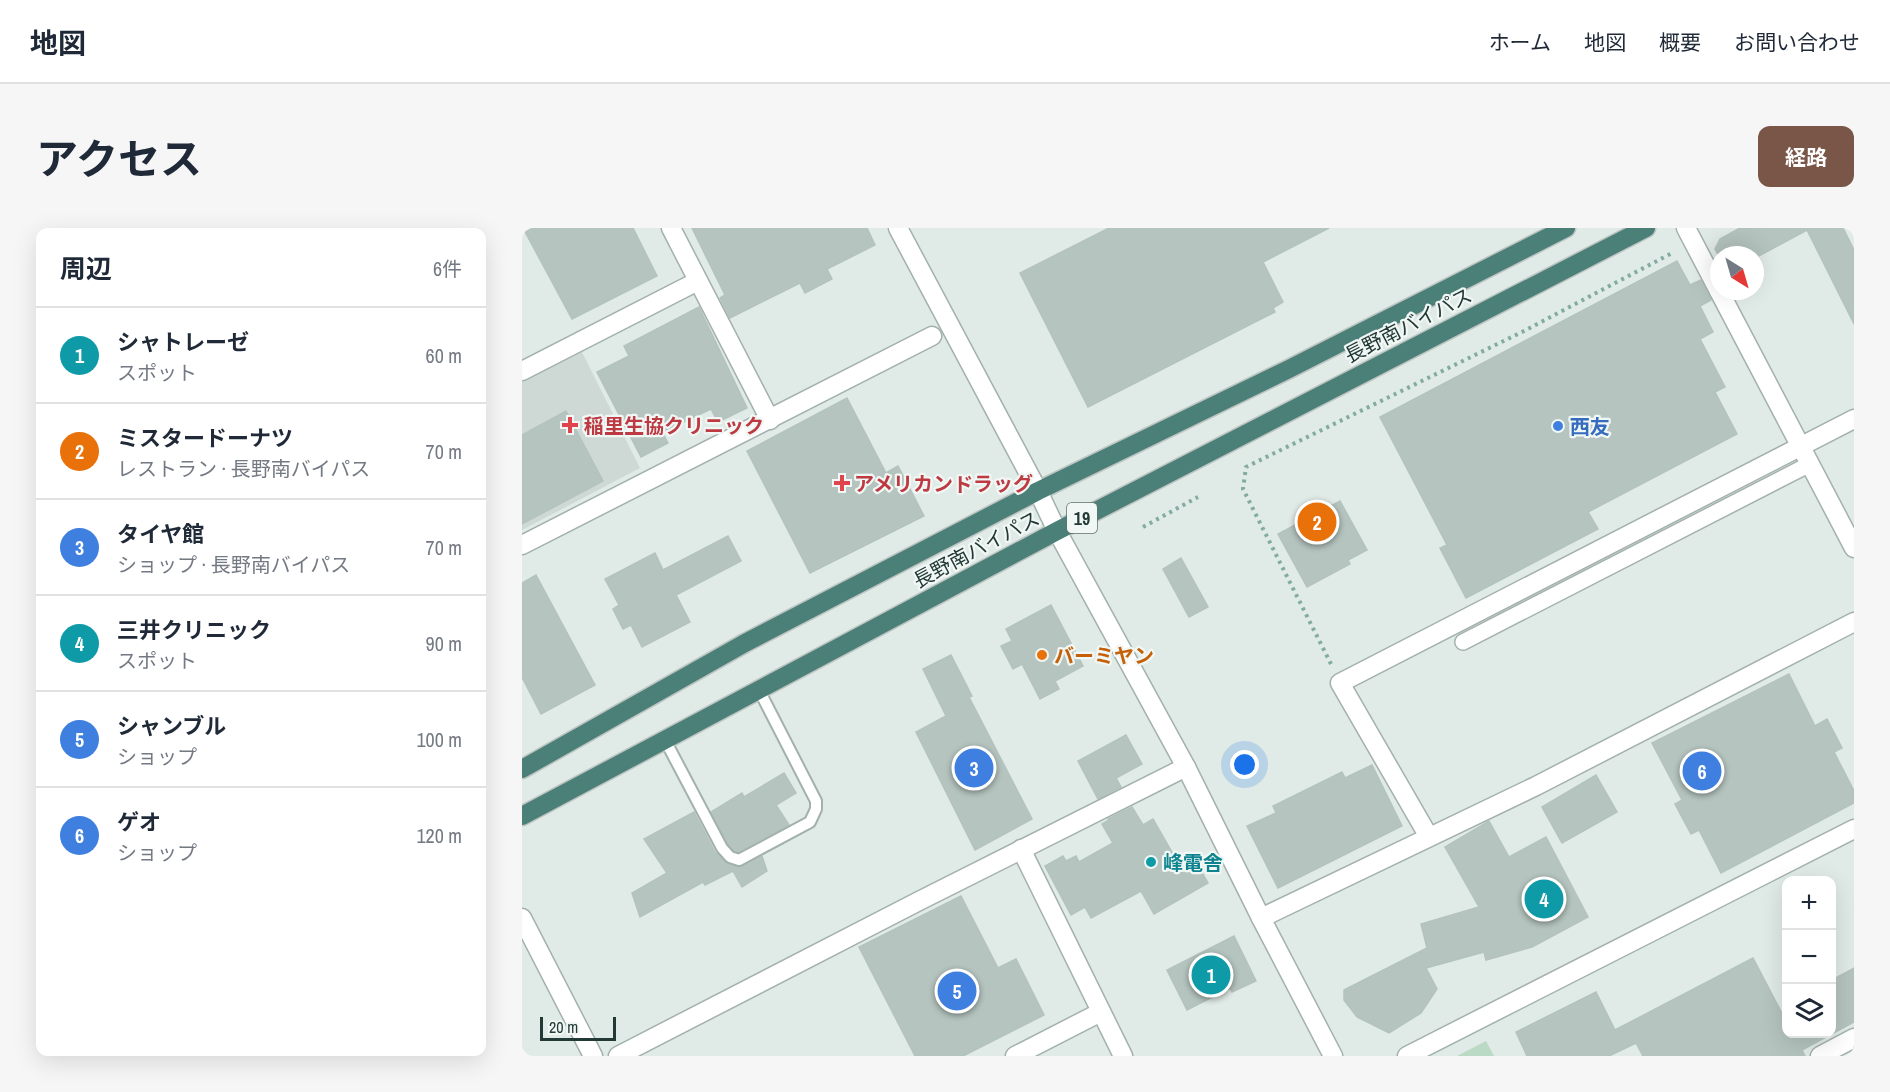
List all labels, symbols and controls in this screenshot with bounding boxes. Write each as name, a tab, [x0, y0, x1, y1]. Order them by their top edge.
text: 地図	[30, 24, 86, 62]
text: ホーム	[1489, 28, 1551, 57]
text: 地図	[1584, 28, 1626, 57]
text: 概要	[1659, 28, 1701, 57]
text: お問い合わせ	[1734, 28, 1860, 57]
button: 経路	[1758, 126, 1854, 187]
text: アクセス	[36, 131, 202, 187]
north arrow	[1710, 246, 1764, 300]
text: 周辺	[60, 251, 112, 286]
text: 6件	[433, 255, 462, 282]
street label: 長野南バイパス	[1340, 281, 1476, 369]
text: シャトレーゼ	[117, 327, 249, 357]
text: 1	[75, 342, 84, 369]
text: 60 m	[426, 342, 462, 369]
text: スポット	[117, 359, 197, 386]
place label: 稲里生協クリニック	[584, 412, 764, 439]
place label: 西友	[1570, 413, 1610, 440]
marker: 稲里生協クリニック	[561, 416, 579, 434]
marker: 西友	[1551, 419, 1565, 433]
text: ミスタードーナツ	[117, 423, 293, 453]
text: 2	[75, 438, 84, 465]
text: 70 m	[426, 438, 462, 465]
text: レストラン · 長野南バイパス	[117, 455, 370, 482]
place label: アメリカンドラッグ	[854, 470, 1033, 497]
marker: アメリカンドラッグ	[835, 476, 849, 490]
pin: 2	[1298, 500, 1336, 544]
road number: 19	[1067, 503, 1097, 533]
street label: 長野南バイパス	[908, 504, 1044, 594]
text: タイヤ館	[117, 519, 204, 549]
text: 3	[75, 534, 84, 561]
text: 70 m	[426, 534, 462, 561]
text: ショップ · 長野南バイパス	[117, 551, 350, 578]
text: 三井クリニック	[117, 615, 271, 645]
text: 4	[75, 630, 84, 657]
text: 90 m	[426, 630, 462, 657]
place label: バーミヤン	[1054, 642, 1154, 669]
text: スポット	[117, 647, 197, 674]
marker: バーミヤン	[1035, 648, 1049, 662]
text: シャンブル	[117, 711, 226, 741]
text: 5	[75, 726, 84, 753]
text: 100 m	[416, 726, 462, 753]
text: ショップ	[117, 743, 197, 770]
pin: 3	[954, 746, 994, 790]
pin: 6	[1682, 748, 1722, 794]
your location	[1230, 750, 1259, 779]
text: ゲオ	[117, 807, 161, 837]
text: 6	[75, 822, 84, 849]
text: 120 m	[416, 822, 462, 849]
text: ショップ	[117, 839, 197, 866]
place label: 峰電舎	[1163, 849, 1223, 876]
marker: 峰電舎	[1144, 855, 1158, 869]
pin: 4	[1524, 876, 1564, 922]
map controls	[1782, 876, 1836, 1038]
button: +	[1782, 876, 1836, 930]
button: −	[1782, 930, 1836, 984]
pin: 1	[1192, 952, 1230, 998]
pin: 5	[938, 968, 976, 1014]
button: layers	[1782, 984, 1836, 1038]
scale bar	[540, 1014, 616, 1042]
text: 20 m	[549, 1016, 578, 1038]

